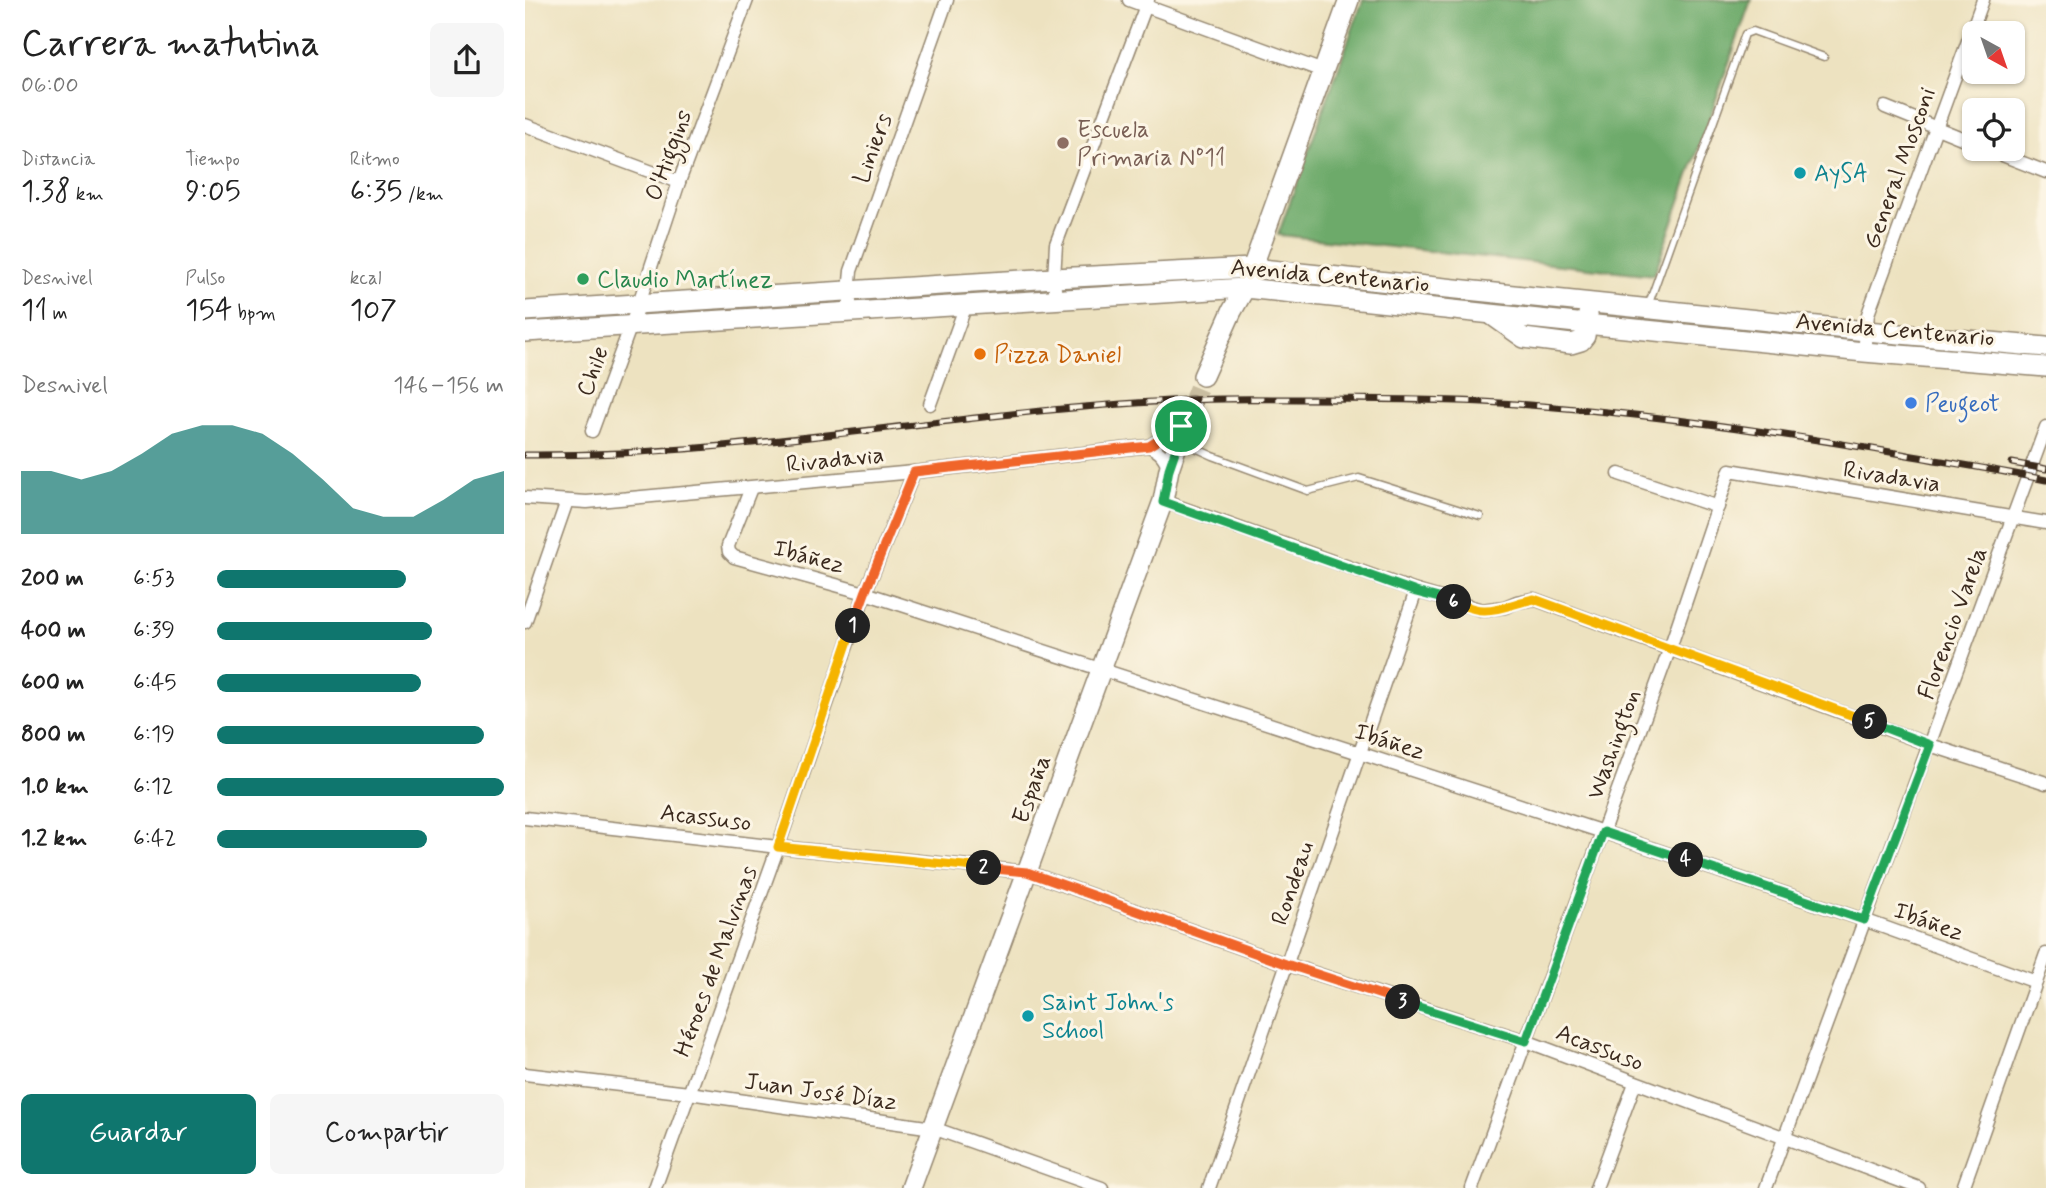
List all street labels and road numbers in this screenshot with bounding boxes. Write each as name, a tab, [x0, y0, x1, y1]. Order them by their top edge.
street label: General Mosconi	[1857, 84, 1944, 253]
street label: O'Higgins	[639, 105, 703, 206]
street label: Liniers	[846, 109, 901, 188]
street label: Avenida Centenario	[1229, 252, 1431, 301]
street label: Avenida Centenario	[1794, 306, 1996, 355]
street label: Chile	[570, 342, 617, 401]
street label: Rivadavia	[785, 440, 886, 481]
street label: Rivadavia	[1841, 455, 1943, 500]
street label: Ibáñez	[770, 533, 848, 582]
street label: Florencio Varela	[1911, 543, 1995, 704]
street label: Washington	[1580, 685, 1651, 805]
street label: Ibáñez	[1350, 717, 1429, 768]
street label: España	[1006, 751, 1059, 828]
street label: Acassuso	[658, 798, 753, 839]
street label: Rondeau	[1265, 837, 1322, 929]
street label: Héroes de Malvinas	[667, 861, 766, 1061]
street label: Ibáñez	[1889, 896, 1968, 949]
street label: Acassuso	[1551, 1018, 1648, 1079]
street label: Juan José Díaz	[742, 1066, 899, 1119]

